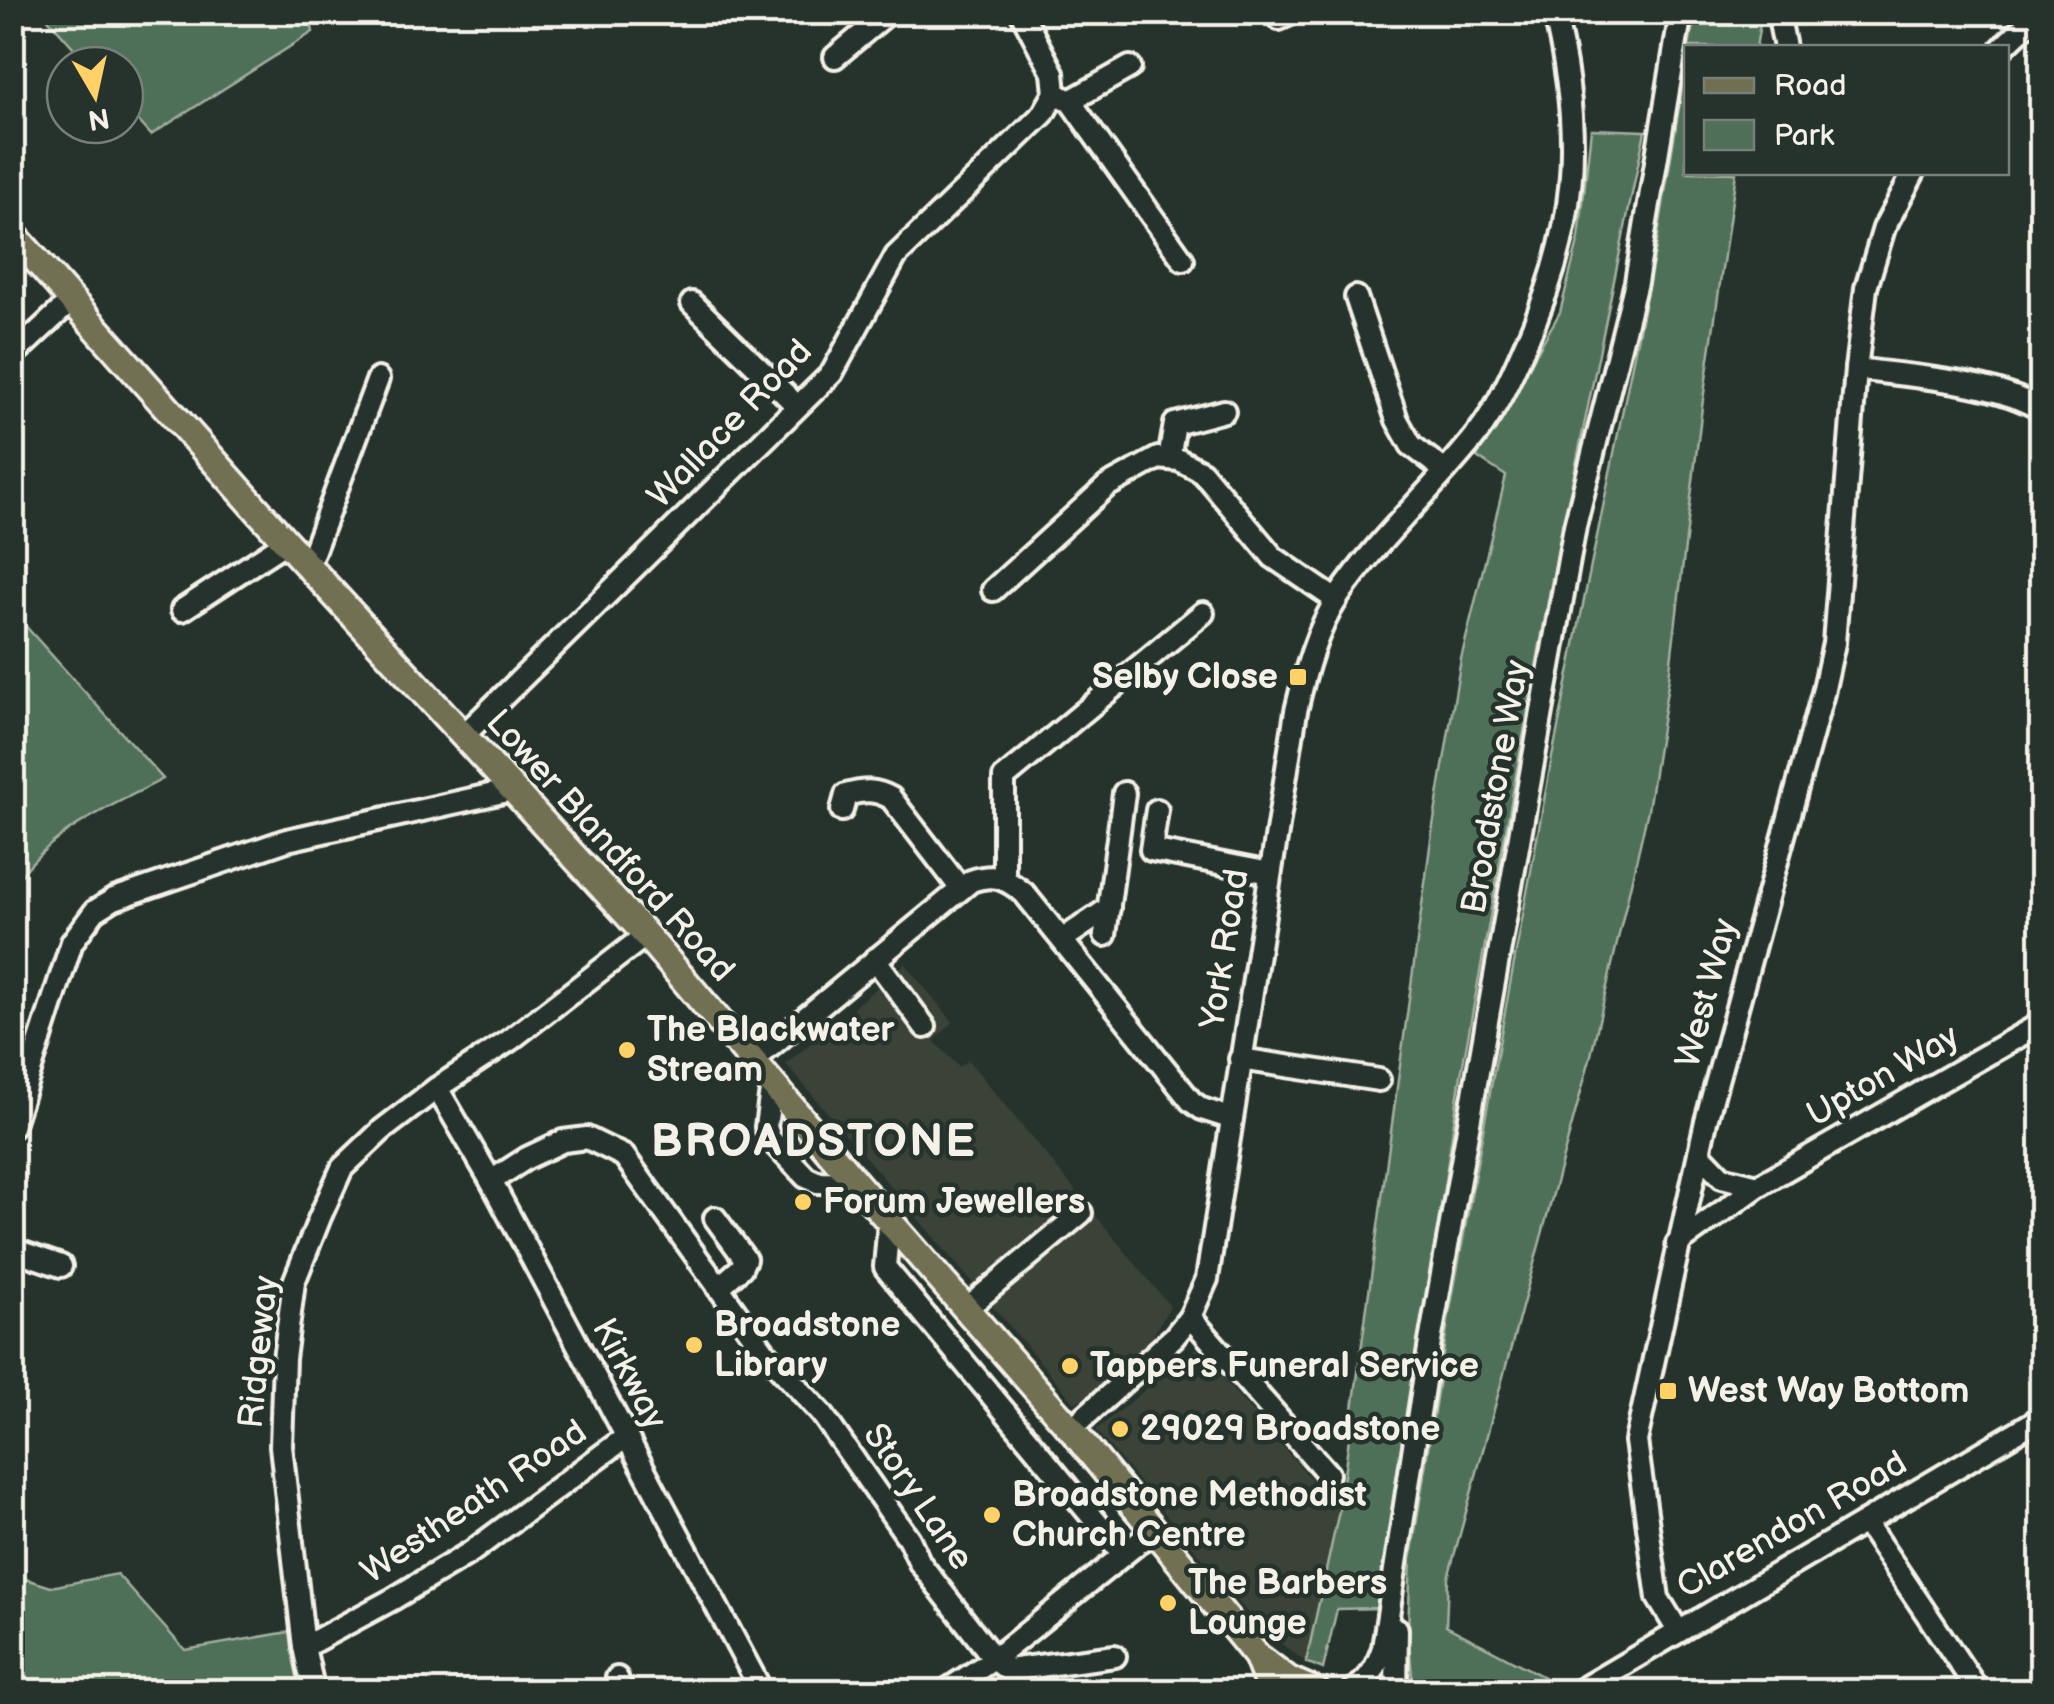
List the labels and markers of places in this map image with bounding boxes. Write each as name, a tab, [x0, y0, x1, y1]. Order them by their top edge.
place label: Selby Close	[1092, 656, 1278, 699]
marker: Selby Close	[1287, 666, 1309, 688]
place label: The Blackwater Stream	[647, 1009, 896, 1092]
marker: The Blackwater Stream	[616, 1039, 638, 1061]
place label: Forum Jewellers	[823, 1181, 1085, 1224]
marker: Forum Jewellers	[792, 1191, 814, 1213]
place label: Broadstone Library	[714, 1304, 900, 1387]
marker: Broadstone Library	[683, 1334, 705, 1356]
place label: Tappers Funeral Service	[1090, 1345, 1479, 1388]
marker: Tappers Funeral Service	[1059, 1355, 1081, 1377]
place label: West Way Bottom	[1688, 1370, 1969, 1413]
marker: West Way Bottom	[1657, 1380, 1679, 1402]
place label: 29029 Broadstone	[1140, 1408, 1440, 1451]
marker: 29029 Broadstone	[1109, 1418, 1131, 1440]
place label: Broadstone Methodist Church Centre	[1012, 1474, 1367, 1557]
marker: Broadstone Methodist Church Centre	[981, 1504, 1003, 1526]
place label: The Barbers Lounge	[1188, 1562, 1387, 1645]
marker: The Barbers Lounge	[1157, 1592, 1179, 1614]

